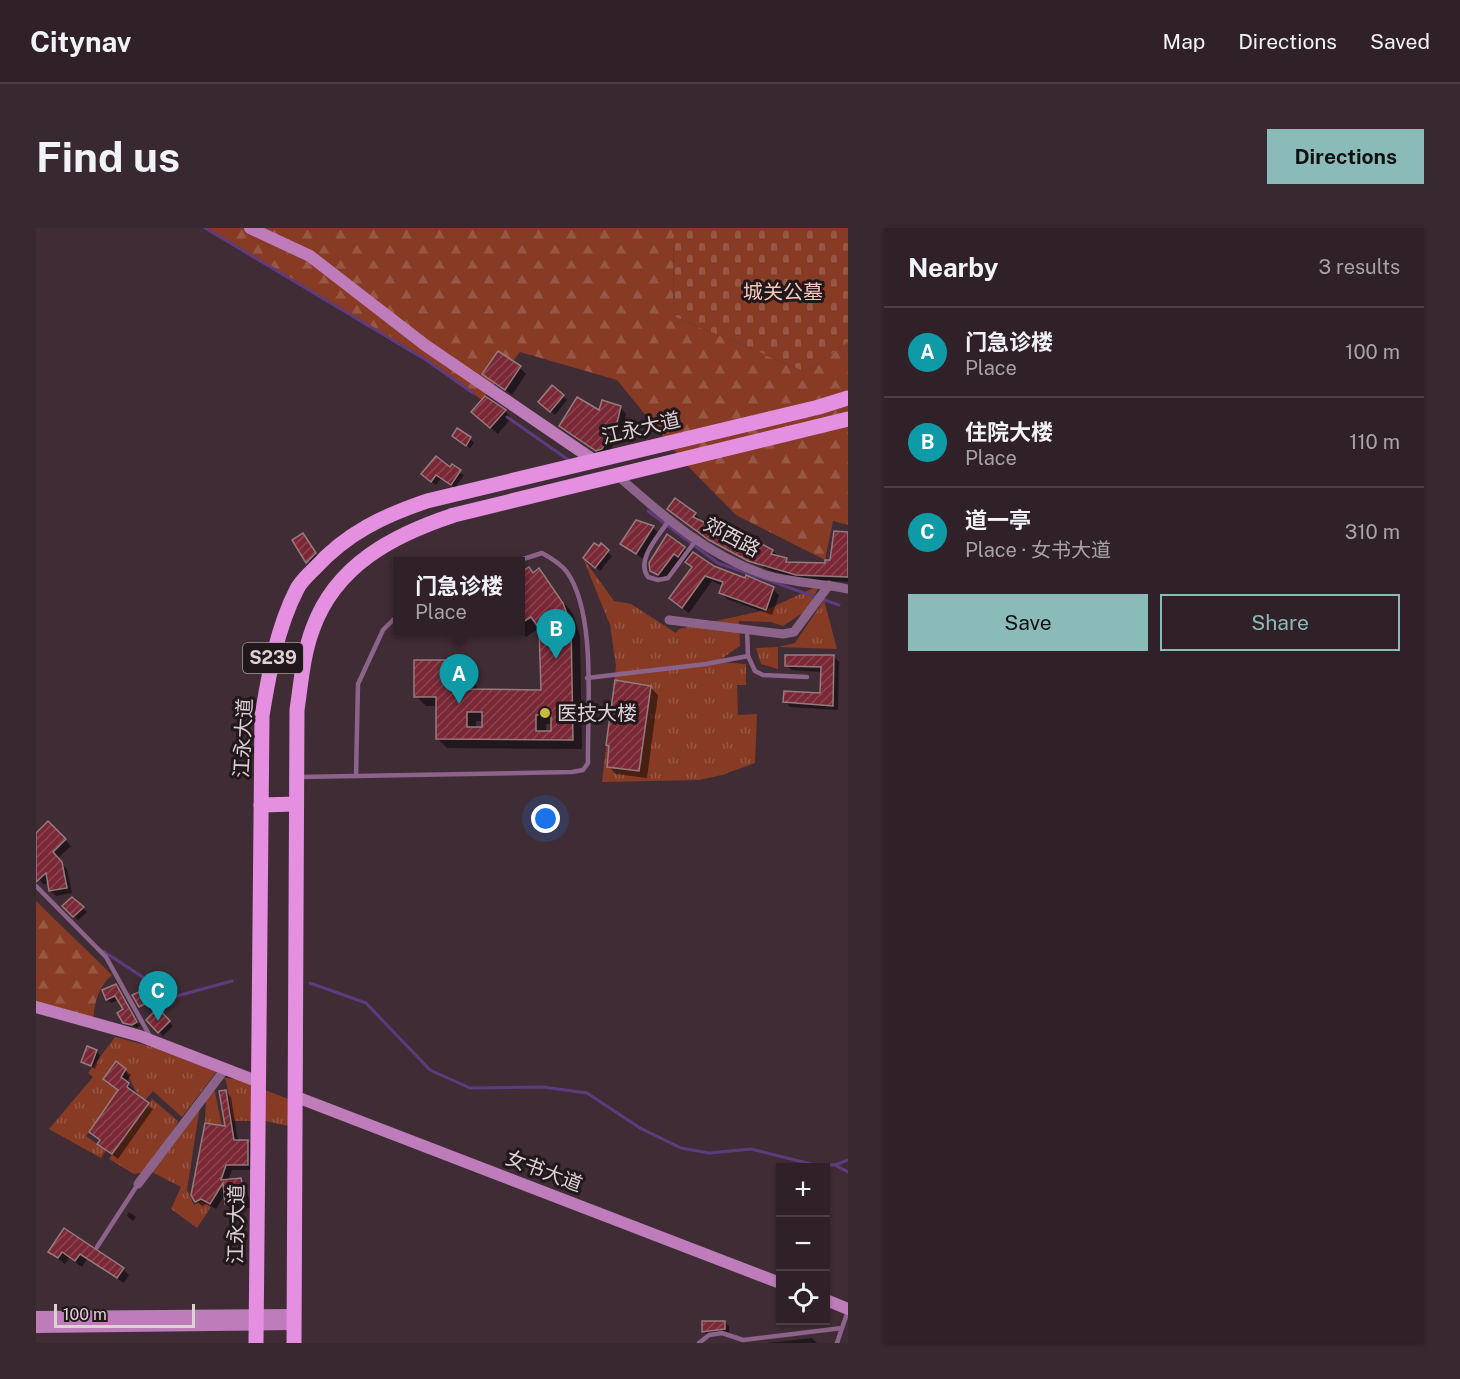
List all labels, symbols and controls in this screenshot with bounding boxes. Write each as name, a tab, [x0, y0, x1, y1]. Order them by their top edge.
text: Citynav	[30, 25, 131, 58]
text: Map	[1163, 29, 1205, 54]
text: Directions	[1238, 29, 1337, 54]
text: Saved	[1370, 29, 1430, 54]
button: Directions	[1267, 129, 1424, 184]
text: Find us	[36, 132, 180, 181]
text: Nearby	[908, 252, 998, 283]
text: 3 results	[1319, 255, 1400, 279]
park label: 城关公墓	[743, 280, 823, 304]
text: 门急诊楼	[965, 329, 1053, 355]
text: A	[920, 340, 935, 364]
text: 100 m	[1345, 340, 1400, 364]
text: Place	[965, 356, 1017, 380]
street label: 江永大道	[599, 407, 683, 449]
text: 住院大楼	[965, 419, 1053, 445]
text: B	[921, 430, 934, 454]
text: 110 m	[1349, 430, 1400, 454]
text: Place	[965, 446, 1017, 470]
text: 道一亭	[965, 507, 1031, 533]
street label: 郊西路	[700, 512, 764, 562]
text: C	[920, 520, 935, 544]
text: 310 m	[1345, 520, 1400, 544]
text: Place · 女书大道	[965, 538, 1111, 562]
popup	[393, 557, 525, 635]
text: 门急诊楼	[415, 573, 503, 599]
button: Save	[908, 594, 1148, 651]
button: Share	[1160, 594, 1400, 651]
text: Place	[415, 600, 467, 624]
pin: B	[536, 610, 576, 659]
road number: S239	[243, 643, 303, 673]
pin: A	[440, 654, 478, 704]
street label: 江永大道	[229, 697, 257, 779]
place label: 医技大楼	[557, 701, 637, 725]
marker: 医技大楼	[538, 706, 552, 720]
your location	[531, 804, 560, 833]
pin: C	[138, 972, 178, 1021]
street label: 女书大道	[502, 1145, 586, 1197]
map controls	[776, 1163, 830, 1325]
button: +	[776, 1163, 830, 1217]
street label: 江永大道	[223, 1184, 249, 1264]
button: −	[776, 1217, 830, 1271]
button: locate	[776, 1271, 830, 1325]
scale bar	[54, 1301, 195, 1328]
text: 100 m	[63, 1305, 107, 1324]

